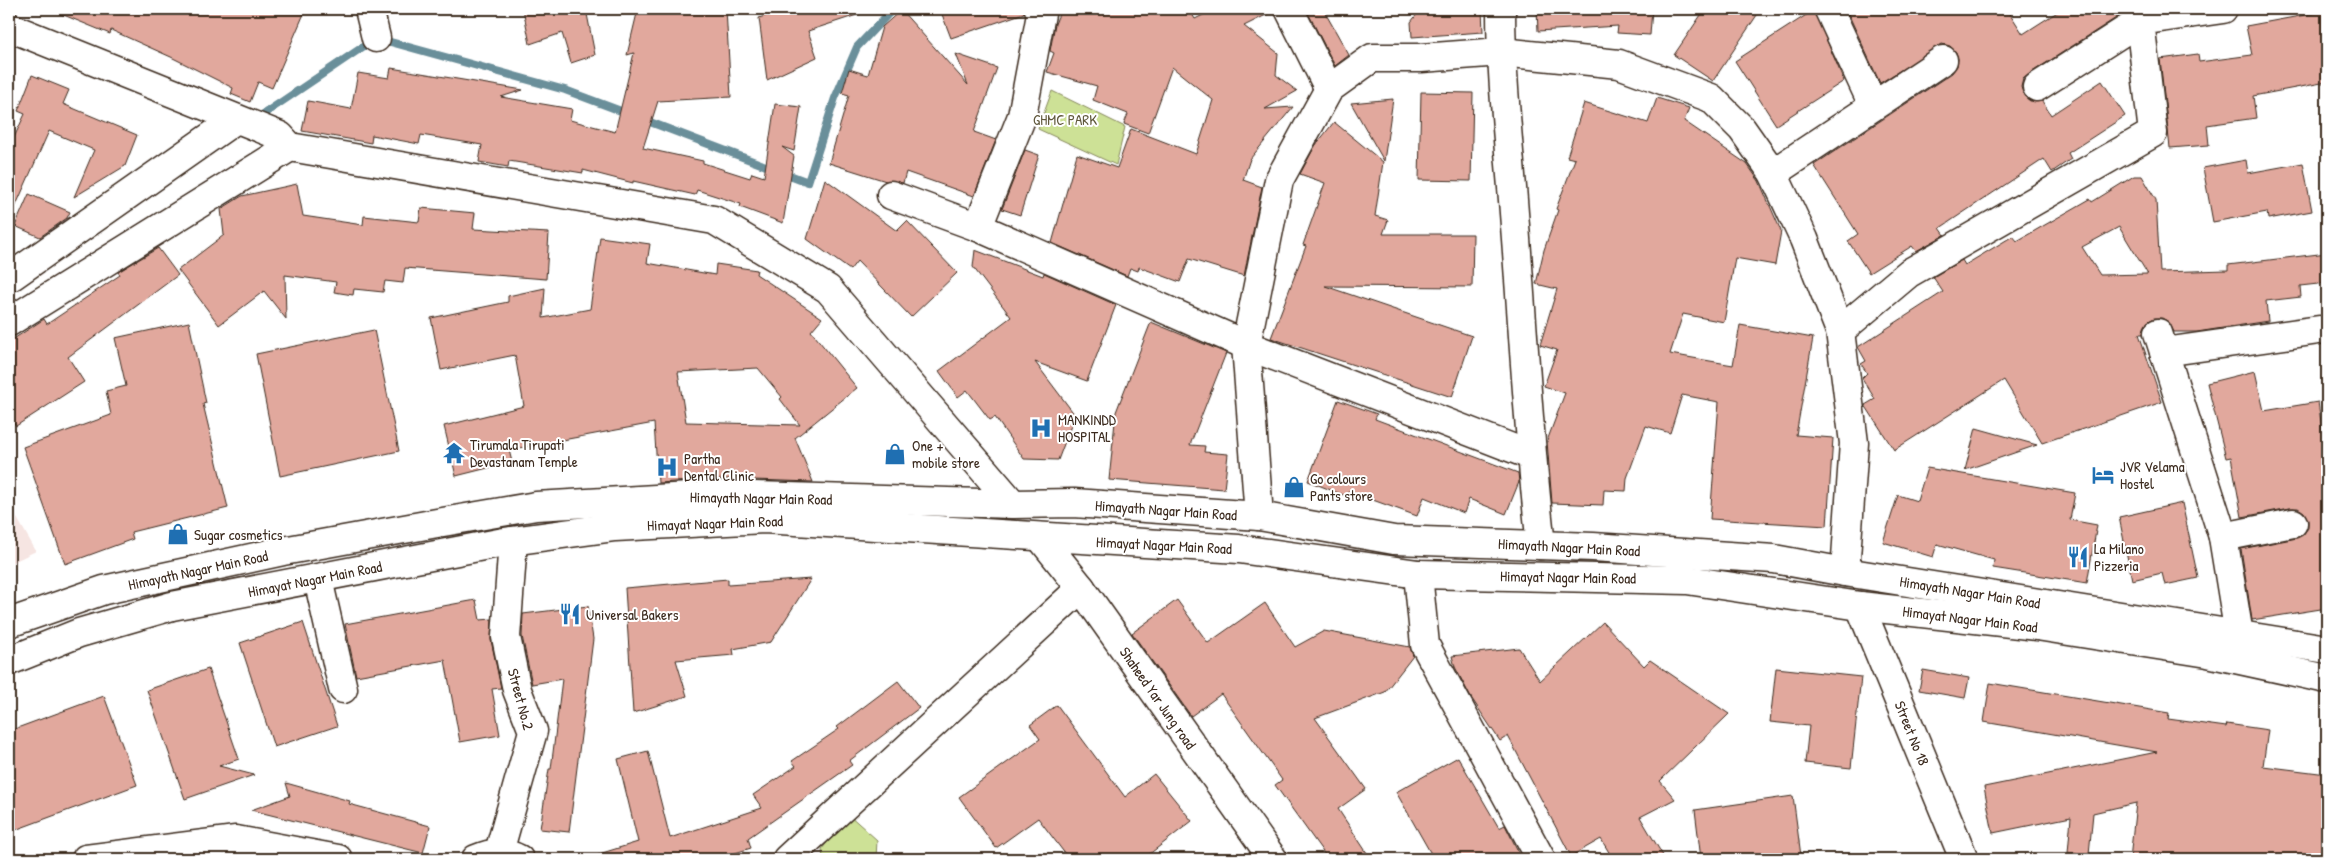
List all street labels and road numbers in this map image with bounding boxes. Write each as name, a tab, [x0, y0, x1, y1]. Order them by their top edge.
street label: Himayath Nagar Main Road	[690, 486, 832, 510]
street label: Himayath Nagar Main Road	[1094, 495, 1238, 525]
street label: Himayat Nagar Main Road	[647, 510, 783, 536]
street label: Himayat Nagar Main Road	[1096, 531, 1233, 559]
street label: Himayath Nagar Main Road	[1497, 533, 1641, 561]
street label: Himayath Nagar Main Road	[126, 545, 270, 595]
street label: Himayat Nagar Main Road	[246, 556, 384, 602]
street label: Himayat Nagar Main Road	[1500, 565, 1636, 589]
street label: Himayath Nagar Main Road	[1898, 571, 2042, 614]
street label: Himayat Nagar Main Road	[1901, 600, 2039, 638]
street label: Shaheed Yar Jung road	[1115, 643, 1201, 753]
street label: Street No.2	[503, 666, 539, 732]
street label: Street No 18	[1890, 698, 1934, 768]

